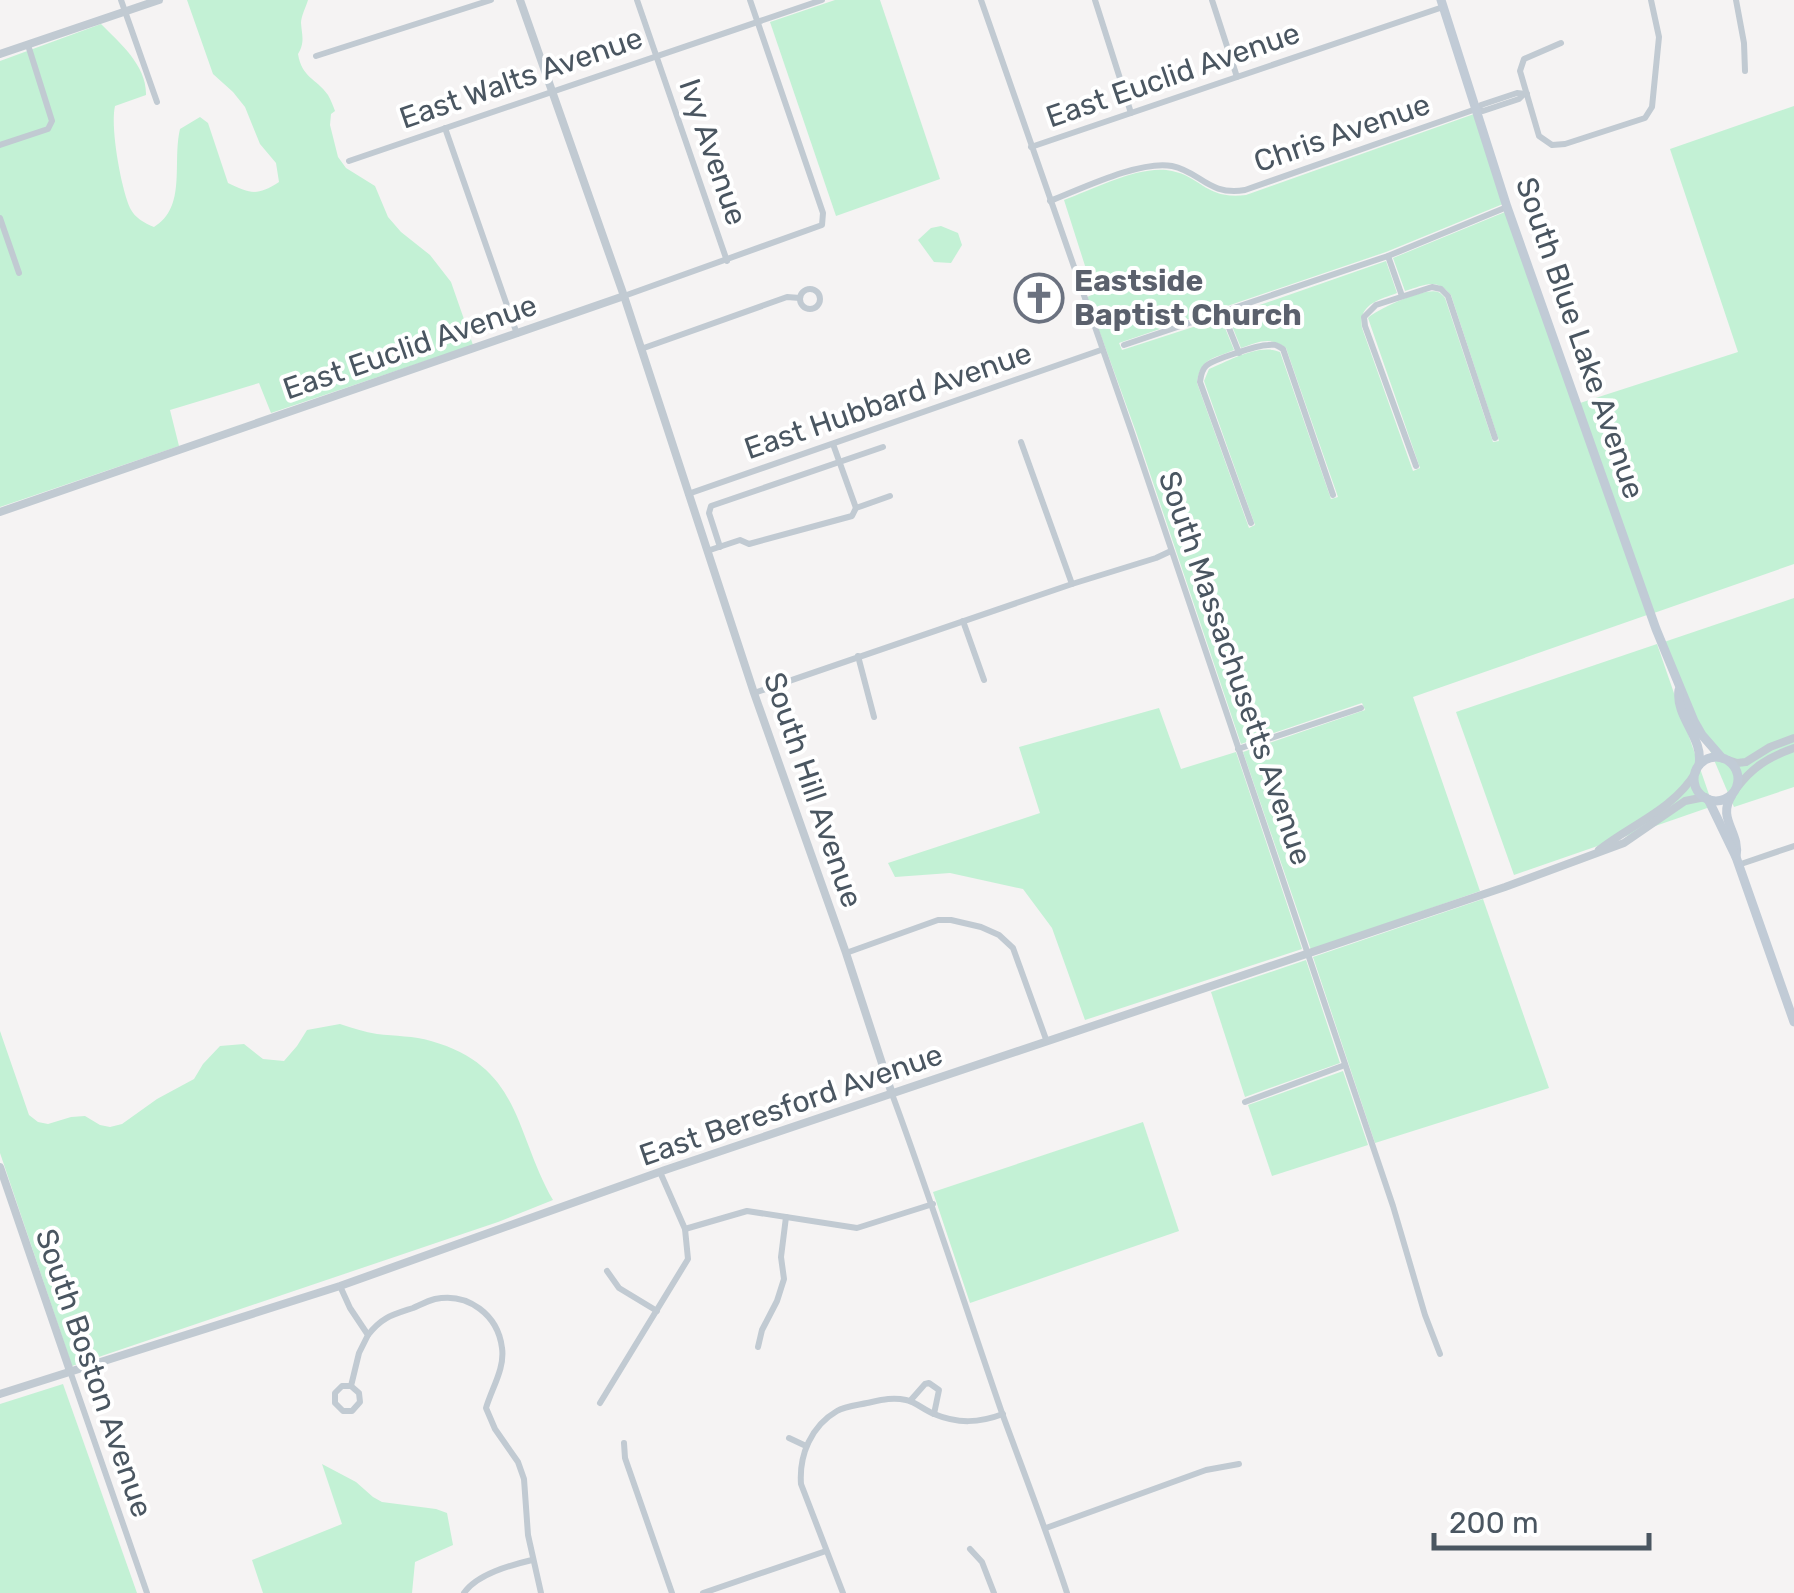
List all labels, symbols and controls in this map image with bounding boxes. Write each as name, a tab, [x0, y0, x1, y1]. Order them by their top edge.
street label: East Euclid Avenue	[1041, 15, 1305, 135]
street label: East Walts Avenue	[395, 20, 647, 136]
street label: Ivy Avenue	[671, 74, 755, 230]
street label: Chris Avenue	[1249, 86, 1435, 180]
street label: South Blue Lake Avenue	[1508, 173, 1652, 503]
place label: Eastside Baptist Church	[1074, 263, 1302, 333]
church icon: Eastside Baptist Church	[1013, 272, 1065, 324]
street label: East Euclid Avenue	[278, 287, 542, 407]
street label: East Hubbard Avenue	[740, 335, 1036, 467]
street label: South Massachusetts Avenue	[1151, 466, 1319, 870]
street label: South Hill Avenue	[756, 668, 870, 912]
street label: East Beresford Avenue	[635, 1036, 947, 1174]
street label: South Boston Avenue	[28, 1224, 160, 1522]
scale bar	[1434, 1488, 1649, 1550]
text: 200 m	[1449, 1505, 1539, 1541]

